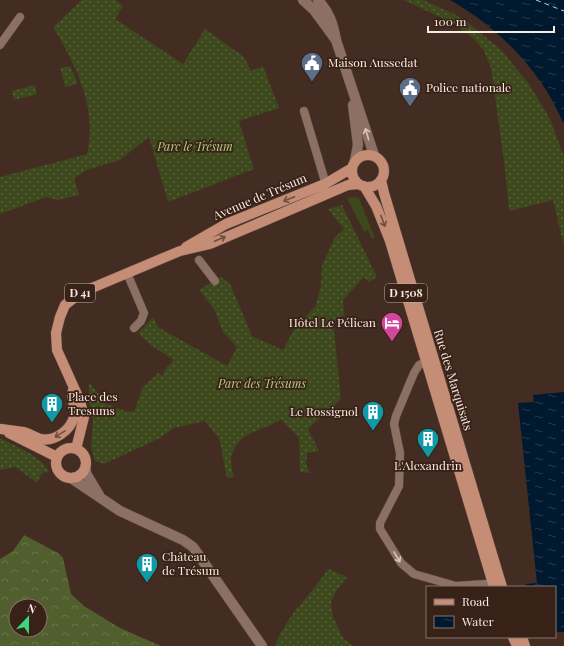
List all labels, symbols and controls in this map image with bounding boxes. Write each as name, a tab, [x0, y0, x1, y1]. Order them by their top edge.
scale bar	[428, 8, 554, 34]
text: 100 m	[434, 13, 467, 29]
public building icon: Maison Aussedat	[299, 50, 325, 83]
place label: Maison Aussedat	[328, 54, 418, 70]
public building icon: Police nationale	[397, 75, 423, 108]
place label: Police nationale	[426, 79, 511, 95]
one-way arrow	[363, 128, 370, 141]
park label: Parc le Trésum	[156, 138, 233, 154]
street label: Avenue de Trésum	[210, 169, 309, 223]
one-way arrow	[283, 195, 295, 203]
one-way arrow	[379, 214, 387, 226]
one-way arrow	[213, 235, 225, 242]
road number: D 41	[65, 284, 95, 302]
road number: D 1508	[385, 284, 427, 302]
hotel icon: Hôtel Le Pélican	[379, 310, 405, 343]
place label: Hôtel Le Pélican	[289, 314, 376, 330]
street label: Rue des Marquisats	[431, 327, 477, 432]
park label: Parc des Trésums	[217, 375, 306, 391]
place label: Place des Tresums	[68, 388, 118, 418]
building icon: Place des Tresums	[39, 391, 65, 424]
building icon: Le Rossignol	[360, 399, 386, 432]
place label: Le Rossignol	[290, 403, 359, 419]
building icon: L'Alexandrin	[415, 426, 441, 459]
one-way arrow	[55, 430, 66, 438]
place label: L'Alexandrin	[394, 457, 462, 473]
place label: Château de Trésum	[162, 548, 220, 578]
building icon: Château de Trésum	[134, 551, 160, 584]
one-way arrow	[394, 551, 402, 563]
legend	[426, 586, 556, 638]
text: Road	[462, 593, 489, 609]
north arrow	[8, 598, 48, 638]
text: N	[25, 600, 38, 617]
text: Water	[461, 613, 495, 629]

